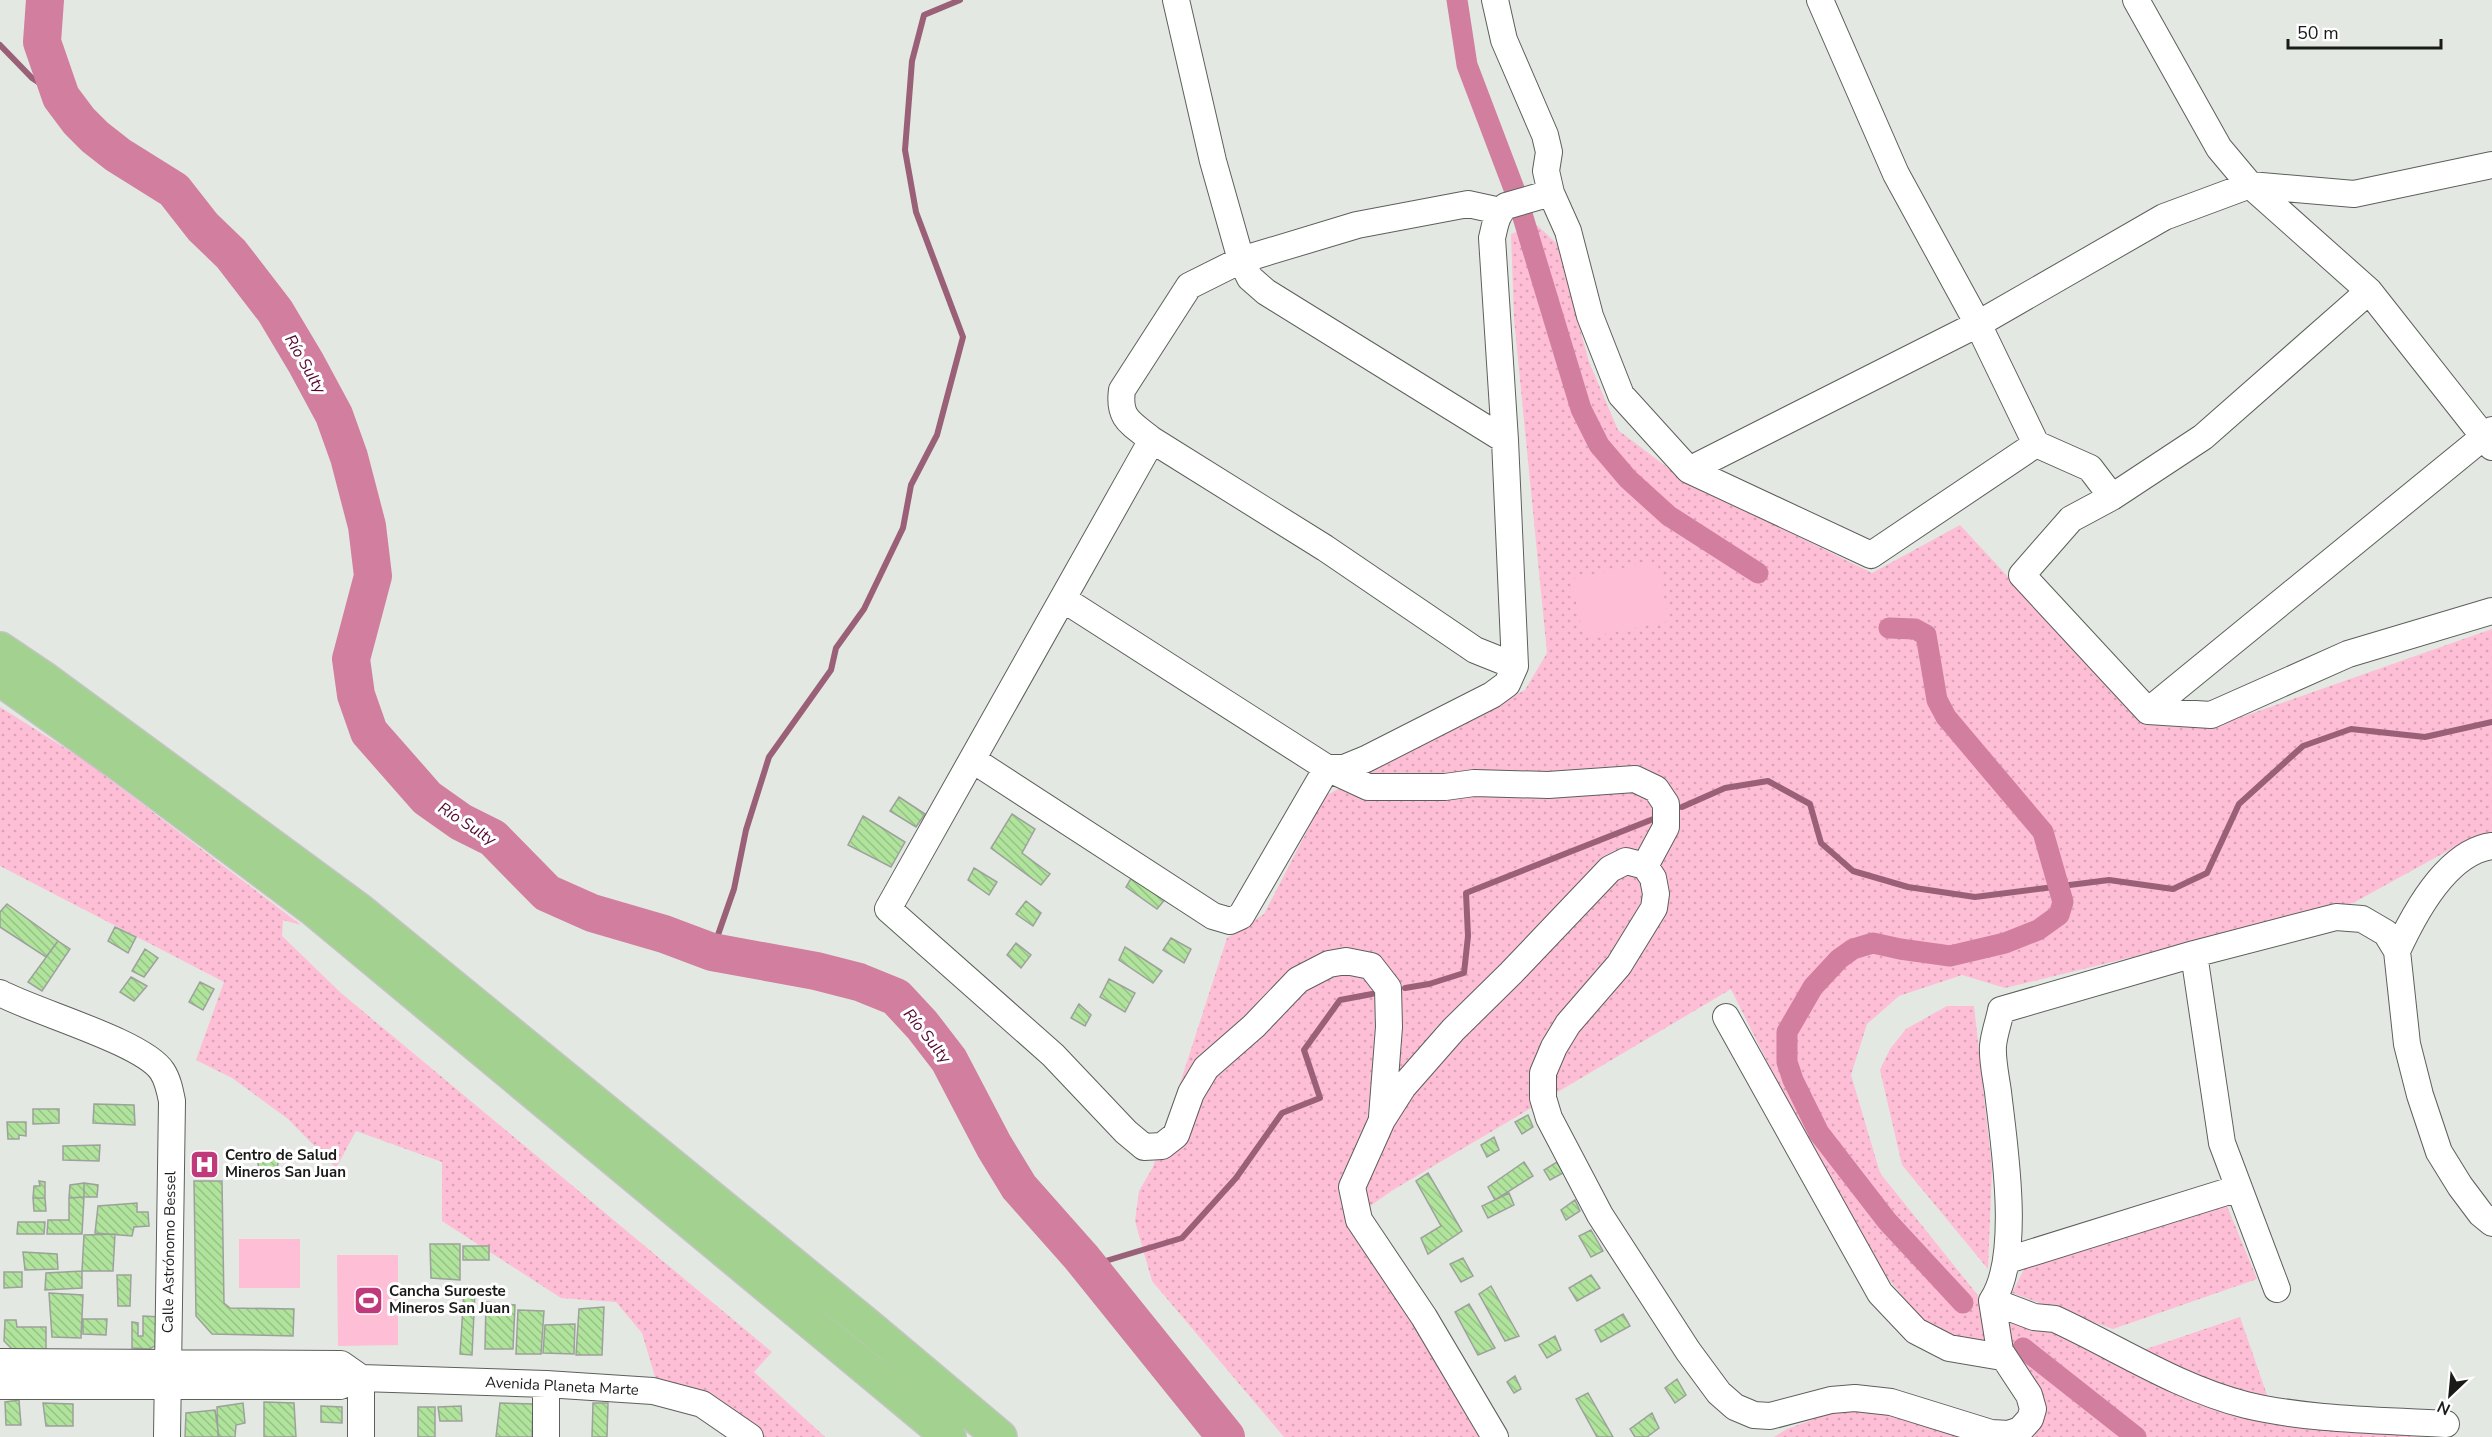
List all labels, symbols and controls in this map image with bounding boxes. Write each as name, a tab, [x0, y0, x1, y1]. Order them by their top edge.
scale bar	[2288, 12, 2441, 50]
text: 50 m	[2297, 21, 2339, 45]
water label: Río Sulty	[279, 330, 331, 398]
water label: Río Sulty	[434, 797, 501, 851]
water label: Río Sulty	[898, 1004, 956, 1069]
place label: Centro de Salud Mineros San Juan	[225, 1145, 346, 1182]
hospital icon: Centro de Salud Mineros San Juan	[188, 1148, 220, 1180]
street label: Calle Astrónomo Bessel	[158, 1170, 180, 1333]
place label: Cancha Suroeste Mineros San Juan	[389, 1281, 510, 1318]
sports icon: Cancha Suroeste Mineros San Juan	[352, 1284, 384, 1316]
north arrow	[2420, 1365, 2480, 1425]
street label: Avenida Planeta Marte	[485, 1372, 639, 1400]
text: N	[2434, 1395, 2454, 1420]

